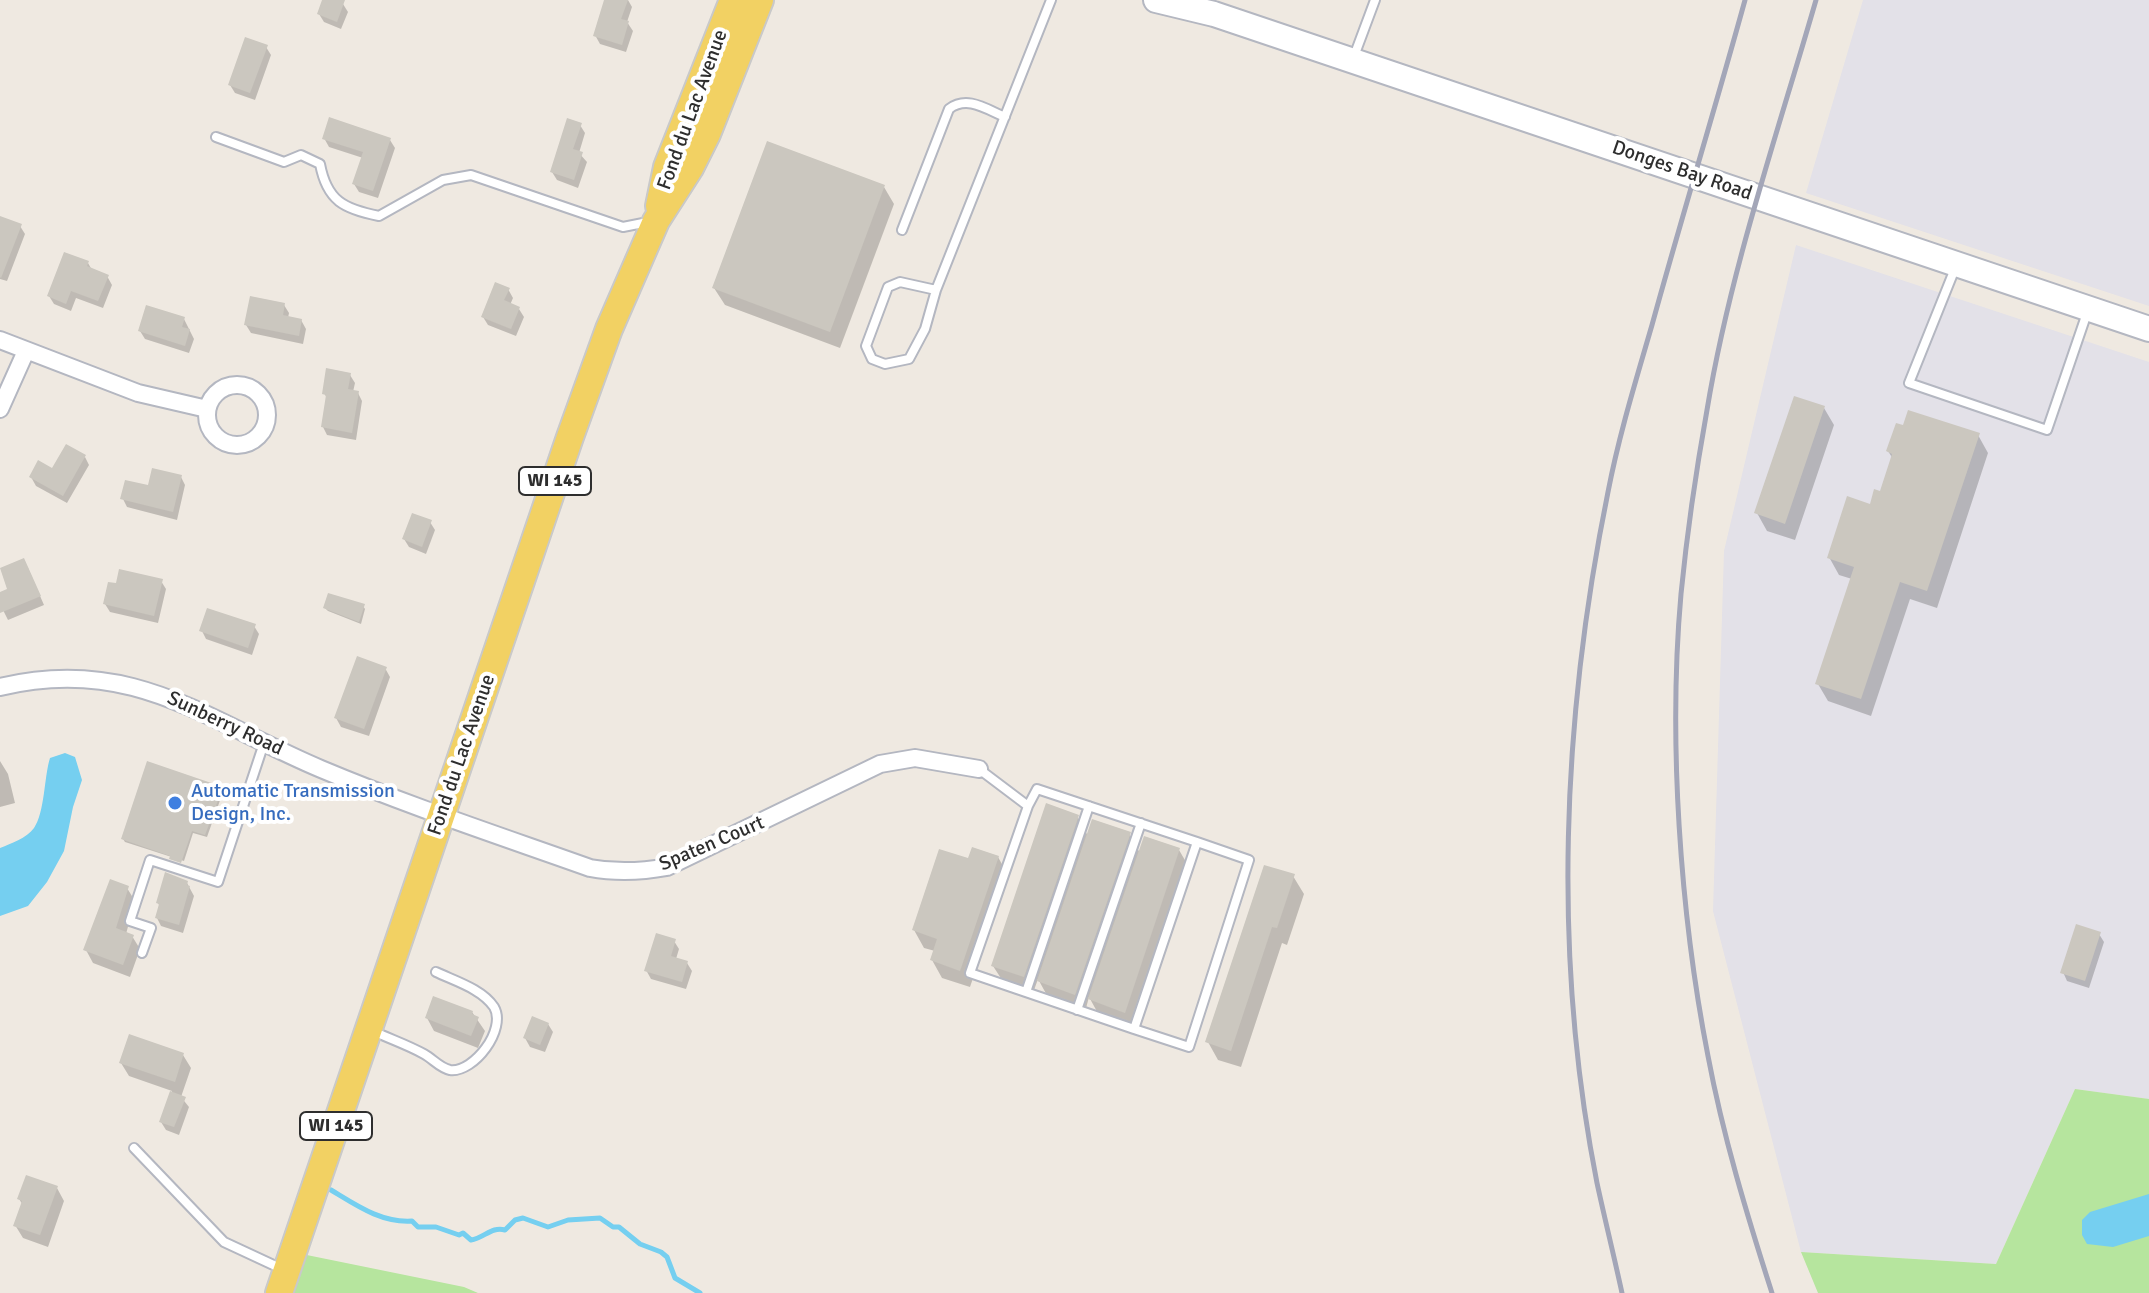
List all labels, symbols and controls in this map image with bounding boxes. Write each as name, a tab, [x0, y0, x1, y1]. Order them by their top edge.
street label: Fond du Lac Avenue	[653, 27, 733, 193]
street label: Donges Bay Road	[1609, 136, 1755, 206]
road number: WI 145	[519, 467, 591, 495]
street label: Fond du Lac Avenue	[423, 671, 501, 839]
street label: Sunberry Road	[163, 687, 287, 761]
place label: Automatic Transmission Design, Inc.	[191, 780, 395, 827]
marker: Automatic Transmission Design, Inc.	[166, 794, 184, 812]
street label: Spaten Court	[656, 811, 768, 877]
road number: WI 145	[300, 1112, 372, 1140]

